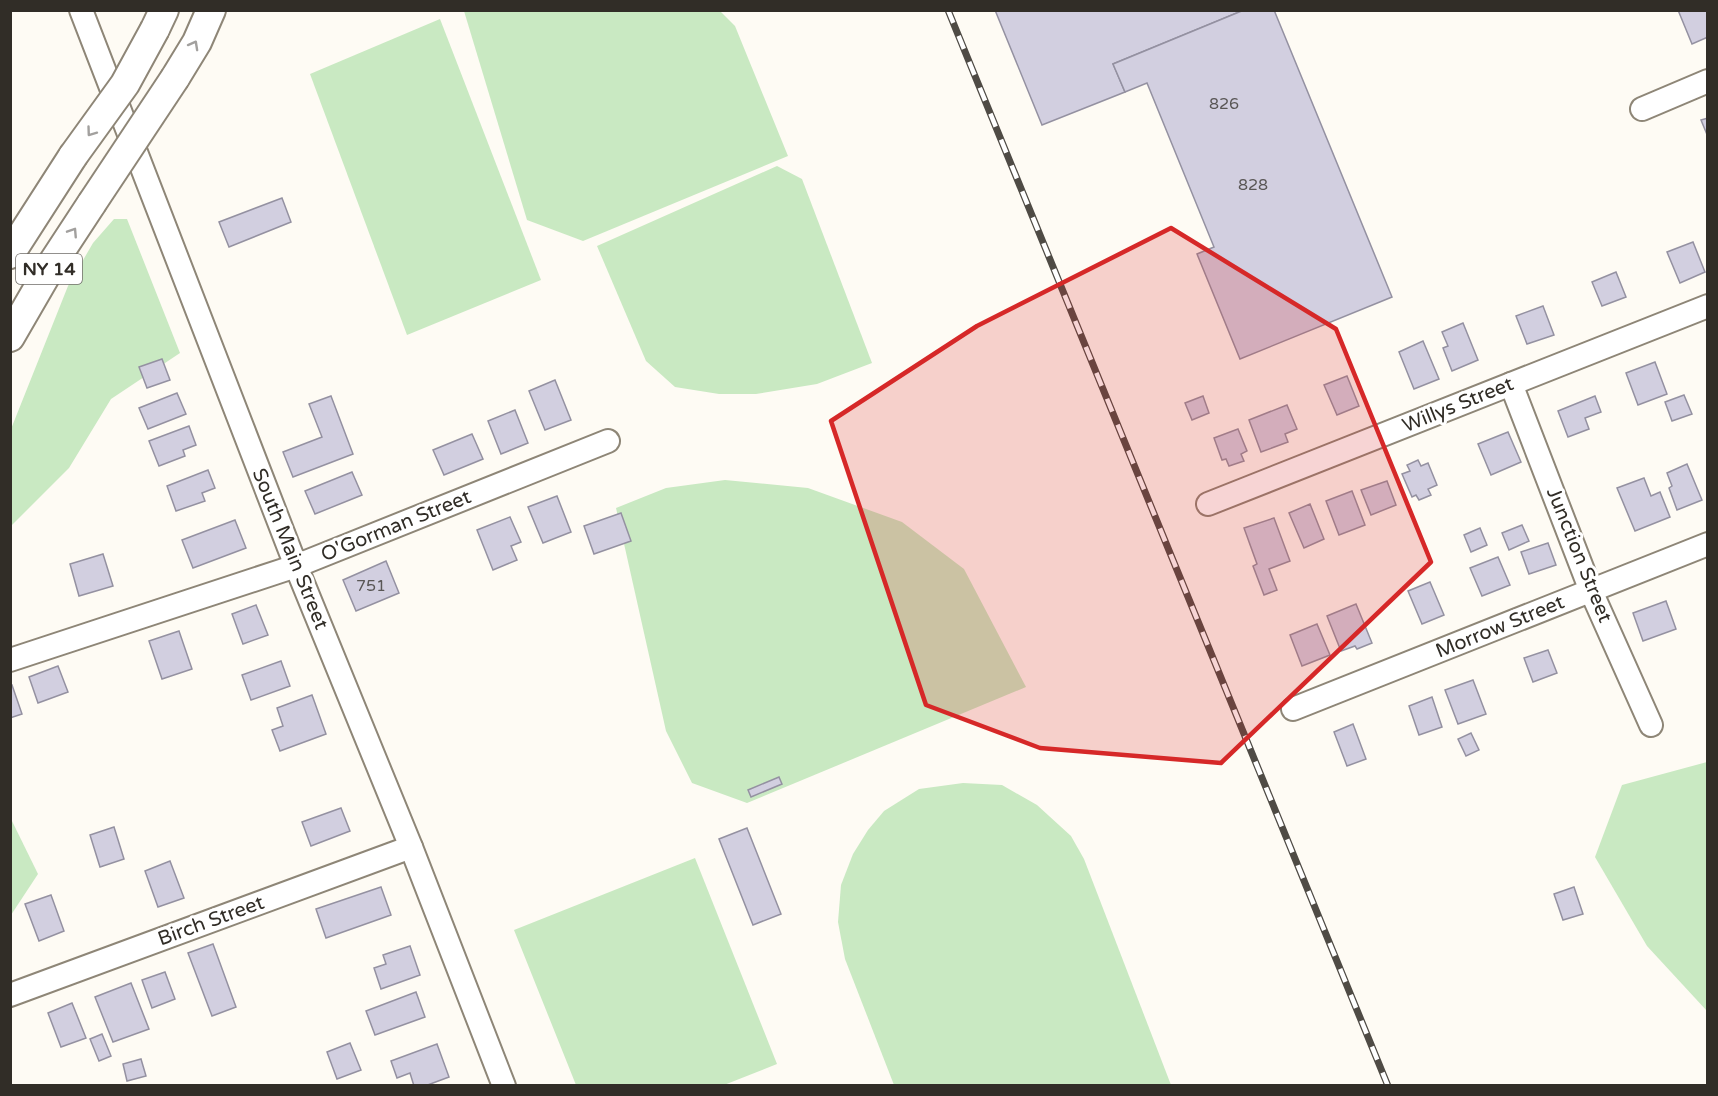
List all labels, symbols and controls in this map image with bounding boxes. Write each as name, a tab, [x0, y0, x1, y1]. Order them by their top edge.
one-way arrow	[187, 41, 198, 51]
house number: 826	[1209, 94, 1239, 114]
one-way arrow	[87, 126, 98, 137]
house number: 828	[1238, 175, 1268, 195]
one-way arrow	[66, 228, 77, 239]
road number: NY 14	[16, 254, 82, 284]
street label: Willys Street	[1399, 372, 1517, 438]
street label: South Main Street	[247, 465, 333, 633]
street label: Junction Street	[1541, 484, 1617, 626]
street label: O'Gorman Street	[317, 485, 475, 567]
house number: 751	[356, 576, 386, 596]
street label: Morrow Street	[1432, 590, 1568, 664]
street label: Birch Street	[155, 891, 268, 951]

